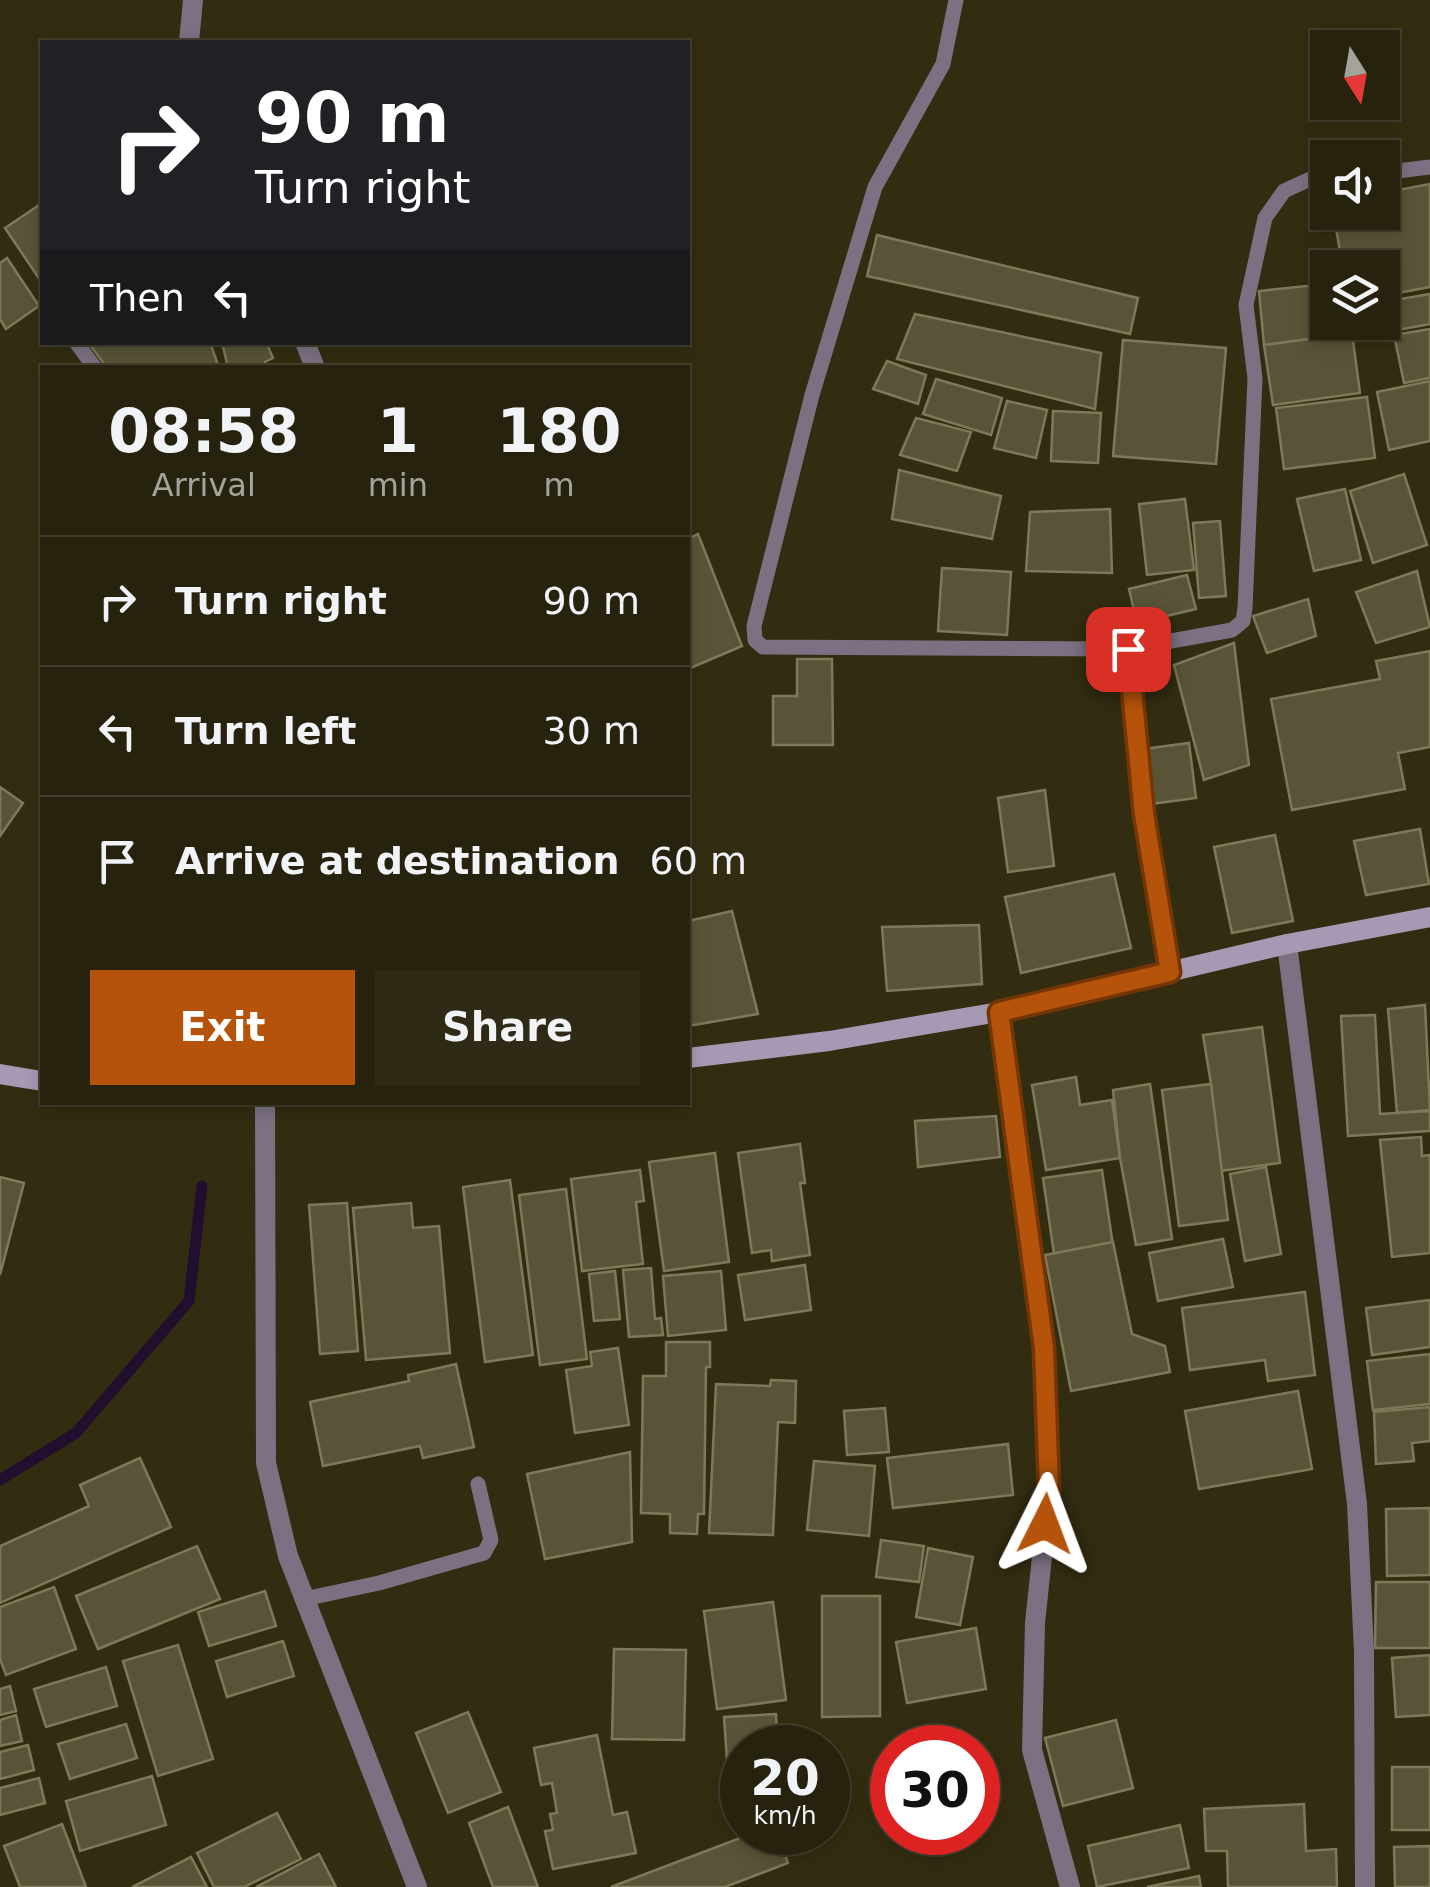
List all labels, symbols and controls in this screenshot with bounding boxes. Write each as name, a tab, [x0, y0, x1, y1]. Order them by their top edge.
north arrow	[1310, 30, 1400, 120]
map controls	[1310, 30, 1400, 340]
text: 90 m	[255, 77, 450, 159]
icon: right	[90, 80, 220, 210]
button: sound	[1310, 140, 1400, 230]
text: Turn right	[255, 161, 470, 214]
button: layers	[1310, 250, 1400, 340]
icon: left	[205, 270, 260, 325]
text: Then	[90, 276, 185, 320]
text: 08:58	[108, 396, 299, 466]
text: 1	[377, 396, 419, 466]
text: 180	[496, 396, 622, 466]
text: Arrival	[152, 466, 256, 504]
text: min	[368, 466, 428, 504]
text: m	[543, 466, 575, 504]
icon: right	[90, 574, 145, 629]
text: Turn right	[175, 579, 387, 623]
text: 90 m	[543, 579, 640, 623]
pin	[1086, 607, 1171, 692]
icon: arrive	[1101, 622, 1156, 677]
icon: left	[90, 704, 145, 759]
text: Turn left	[175, 709, 356, 753]
text: 30 m	[543, 709, 640, 753]
icon: arrive	[90, 834, 145, 889]
text: Arrive at destination	[175, 839, 620, 883]
text: 60 m	[650, 839, 747, 883]
button: Exit	[90, 970, 355, 1085]
button: Share	[375, 970, 640, 1085]
position arrow	[993, 1472, 1097, 1576]
speed limit sign: 30	[870, 1725, 1000, 1855]
text: 20	[750, 1749, 820, 1807]
text: km/h	[753, 1801, 817, 1830]

